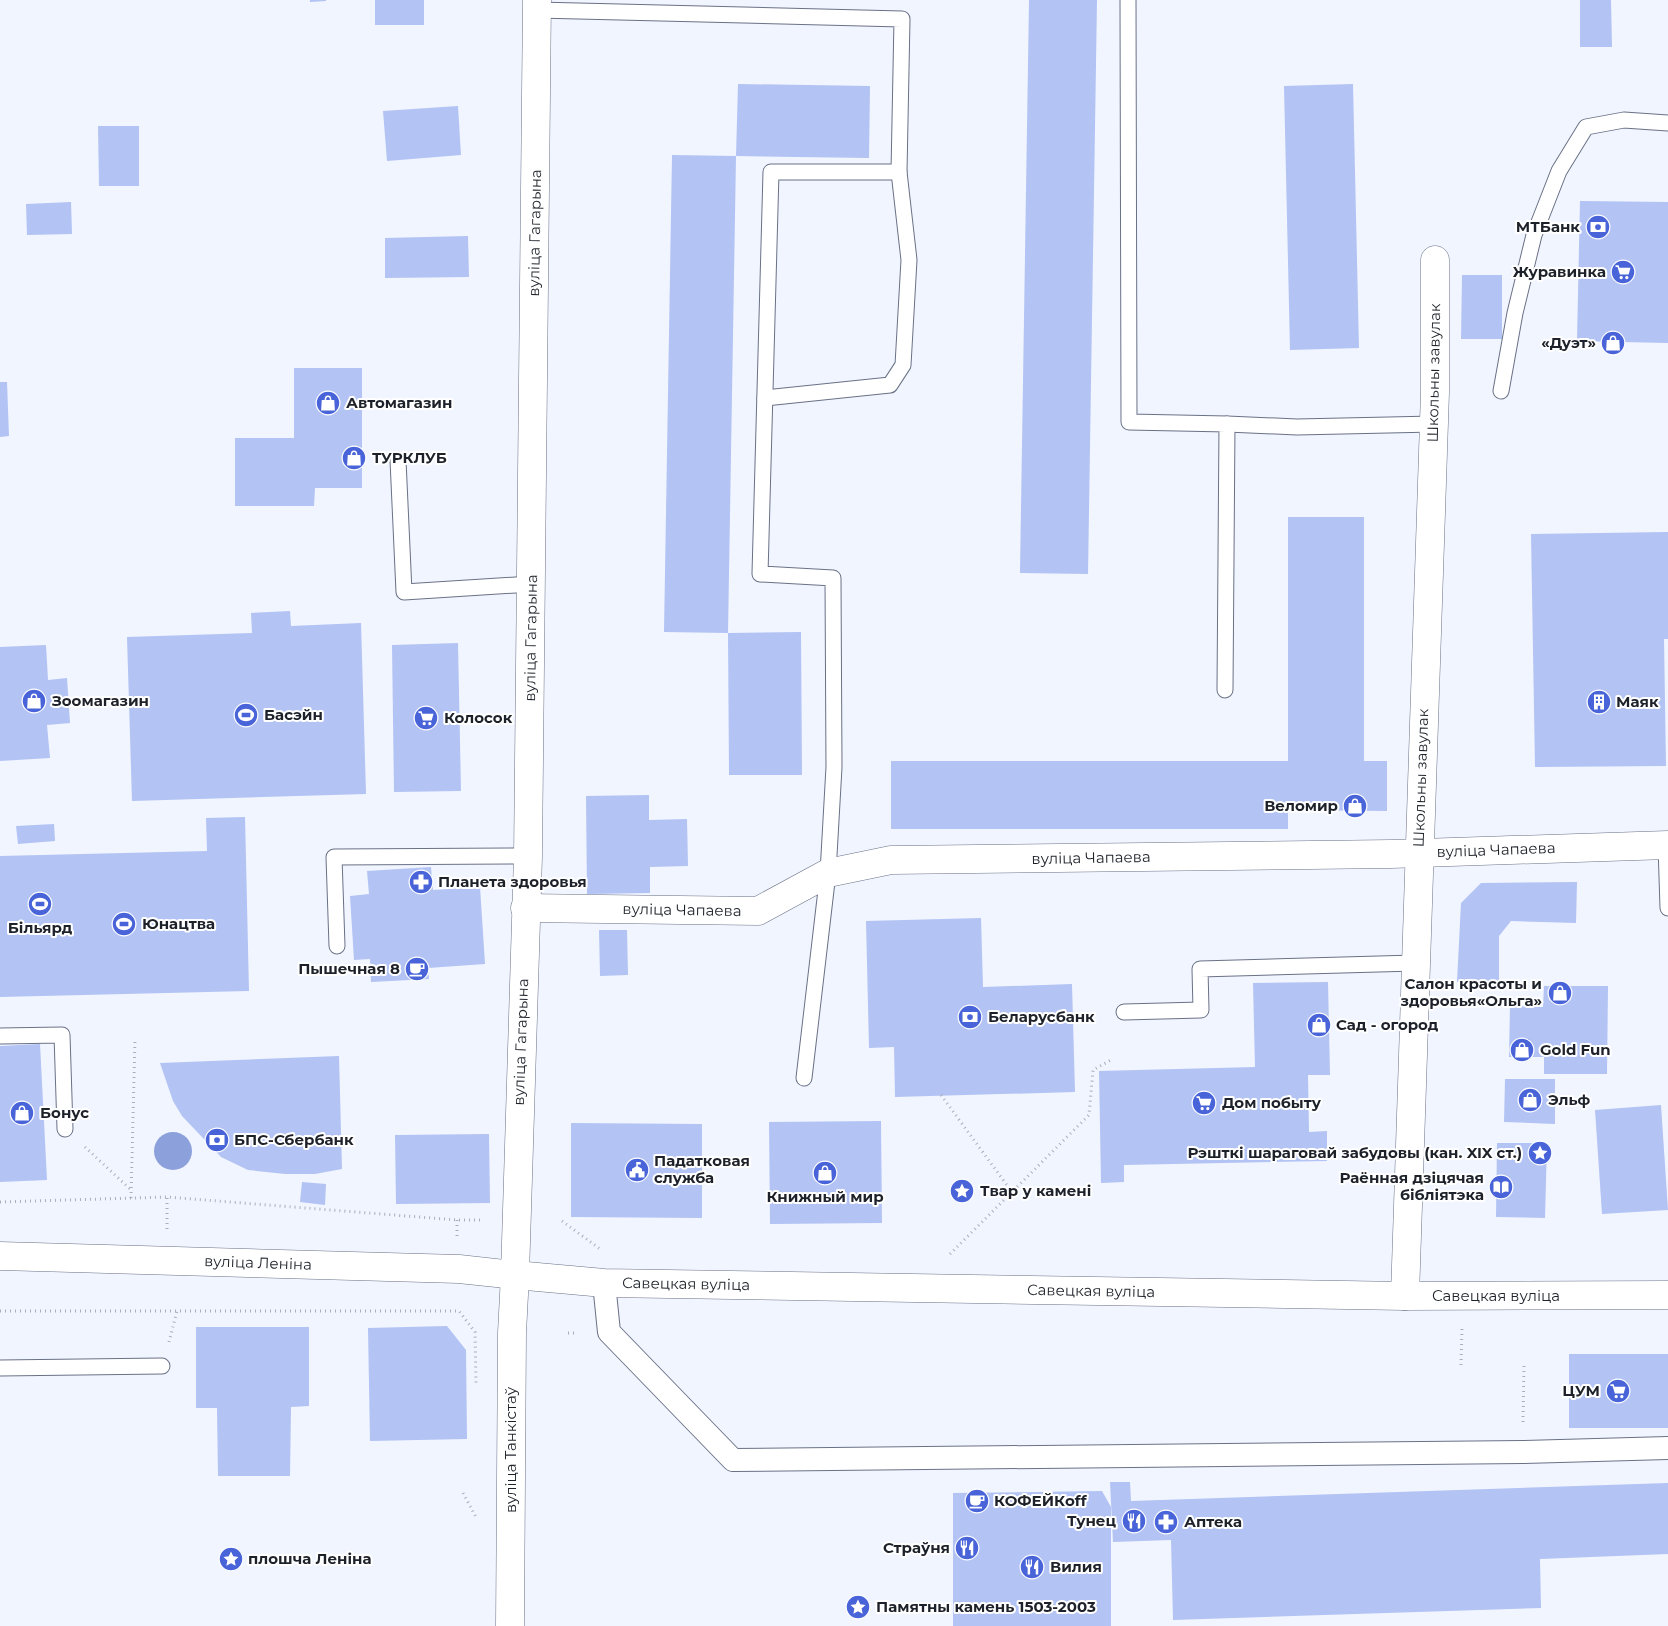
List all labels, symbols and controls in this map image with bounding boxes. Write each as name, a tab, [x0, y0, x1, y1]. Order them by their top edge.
street label: вуліца Гагарына	[524, 169, 545, 297]
bank icon: МТБанк	[1585, 214, 1611, 240]
place label: МТБанк	[1516, 217, 1580, 236]
supermarket icon: Журавинка	[1610, 259, 1636, 285]
place label: Журавинка	[1513, 262, 1606, 281]
street label: Школьны завулак	[1423, 303, 1444, 443]
shop icon: «Дуэт»	[1600, 330, 1626, 356]
place label: «Дуэт»	[1541, 333, 1596, 352]
shop icon: Автомагазин	[315, 390, 341, 416]
place label: Автомагазин	[346, 393, 452, 412]
shop icon: ТУРКЛУБ	[341, 445, 367, 471]
place label: ТУРКЛУБ	[372, 448, 447, 467]
street label: вуліца Гагарына	[520, 574, 541, 702]
shop icon: Зоомагазин	[21, 688, 47, 714]
building icon: Маяк	[1586, 689, 1612, 715]
place label: Зоомагазин	[51, 691, 149, 710]
place label: Маяк	[1616, 692, 1659, 711]
sports icon: Басэйн	[233, 702, 259, 728]
place label: Басэйн	[264, 705, 323, 724]
supermarket icon: Колосок	[413, 705, 439, 731]
place label: Колосок	[444, 708, 513, 727]
street label: Школьны завулак	[1409, 708, 1432, 848]
shop icon: Веломир	[1342, 793, 1368, 819]
place label: Веломир	[1264, 796, 1338, 815]
street label: вуліца Чапаева	[1436, 838, 1556, 861]
street label: вуліца Чапаева	[1031, 847, 1151, 868]
pharmacy icon: Планета здоровья	[408, 869, 434, 895]
place label: Планета здоровья	[438, 872, 587, 891]
sports icon: Більярд	[27, 891, 53, 917]
street label: вуліца Чапаева	[622, 899, 742, 920]
sports icon: Юнацтва	[111, 911, 137, 937]
place label: Юнацтва	[142, 914, 215, 933]
place label: Більярд	[8, 918, 73, 937]
cafe icon: Пышечная 8	[404, 956, 430, 982]
place label: Пышечная 8	[298, 959, 400, 978]
place label: Салон красоты и здоровья«Ольга»	[1401, 974, 1542, 1010]
street label: вуліца Гагарына	[509, 978, 532, 1106]
shop icon: Салон красоты и здоровья«Ольга»	[1547, 980, 1573, 1006]
bank icon: Беларусбанк	[957, 1004, 983, 1030]
place label: Беларусбанк	[988, 1007, 1095, 1026]
shop icon: Сад - огород	[1306, 1012, 1332, 1038]
place label: Сад - огород	[1336, 1015, 1439, 1034]
shop icon: Gold Fun	[1509, 1037, 1535, 1063]
place label: Gold Fun	[1540, 1040, 1611, 1059]
shop icon: Эльф	[1517, 1087, 1543, 1113]
supermarket icon: Дом побыту	[1191, 1090, 1217, 1116]
place label: Эльф	[1548, 1090, 1591, 1109]
place label: Дом побыту	[1222, 1093, 1322, 1112]
shop icon: Бонус	[9, 1100, 35, 1126]
place label: Бонус	[40, 1103, 89, 1122]
bank icon: БПС-Сбербанк	[204, 1127, 230, 1153]
place label: БПС-Сбербанк	[234, 1130, 354, 1149]
place icon: Рэшткі шараговай забудовы (кан. XIX ст.)	[1527, 1140, 1553, 1166]
place label: Рэшткі шараговай забудовы (кан. XIX ст.)	[1187, 1143, 1522, 1162]
place label: Падатковая служба	[654, 1151, 750, 1187]
public building icon: Падатковая служба	[624, 1157, 650, 1183]
shop icon: Книжный мир	[812, 1160, 838, 1186]
place label: Раённая дзіцячая бібліятэка	[1340, 1168, 1484, 1204]
library icon: Раённая дзіцячая бібліятэка	[1488, 1174, 1514, 1200]
place icon: Твар у камені	[949, 1178, 975, 1204]
place label: Твар у камені	[980, 1181, 1091, 1200]
place label: Книжный мир	[766, 1187, 884, 1206]
street label: вуліца Леніна	[204, 1251, 312, 1274]
street label: Савецкая вуліца	[622, 1273, 750, 1294]
street label: Савецкая вуліца	[1027, 1280, 1155, 1301]
street label: Савецкая вуліца	[1432, 1286, 1560, 1305]
supermarket icon: ЦУМ	[1605, 1378, 1631, 1404]
place label: ЦУМ	[1562, 1381, 1600, 1400]
street label: вуліца Танкістаў	[501, 1386, 520, 1513]
cafe icon: КОФЕЙКoff	[964, 1488, 990, 1514]
place label: КОФЕЙКoff	[994, 1491, 1088, 1510]
restaurant icon: Тунец	[1121, 1508, 1147, 1534]
pharmacy icon: Аптека	[1153, 1509, 1179, 1535]
place label: Тунец	[1067, 1511, 1116, 1530]
place label: Аптека	[1184, 1512, 1242, 1531]
restaurant icon: Страўня	[954, 1535, 980, 1561]
place label: Страўня	[883, 1538, 950, 1557]
place icon: плошча Леніна	[218, 1546, 244, 1572]
place label: плошча Леніна	[248, 1549, 372, 1568]
restaurant icon: Вилия	[1019, 1554, 1045, 1580]
place label: Вилия	[1050, 1557, 1102, 1576]
place icon: Памятны камень 1503-2003	[845, 1594, 871, 1620]
place label: Памятны камень 1503-2003	[876, 1597, 1096, 1616]

